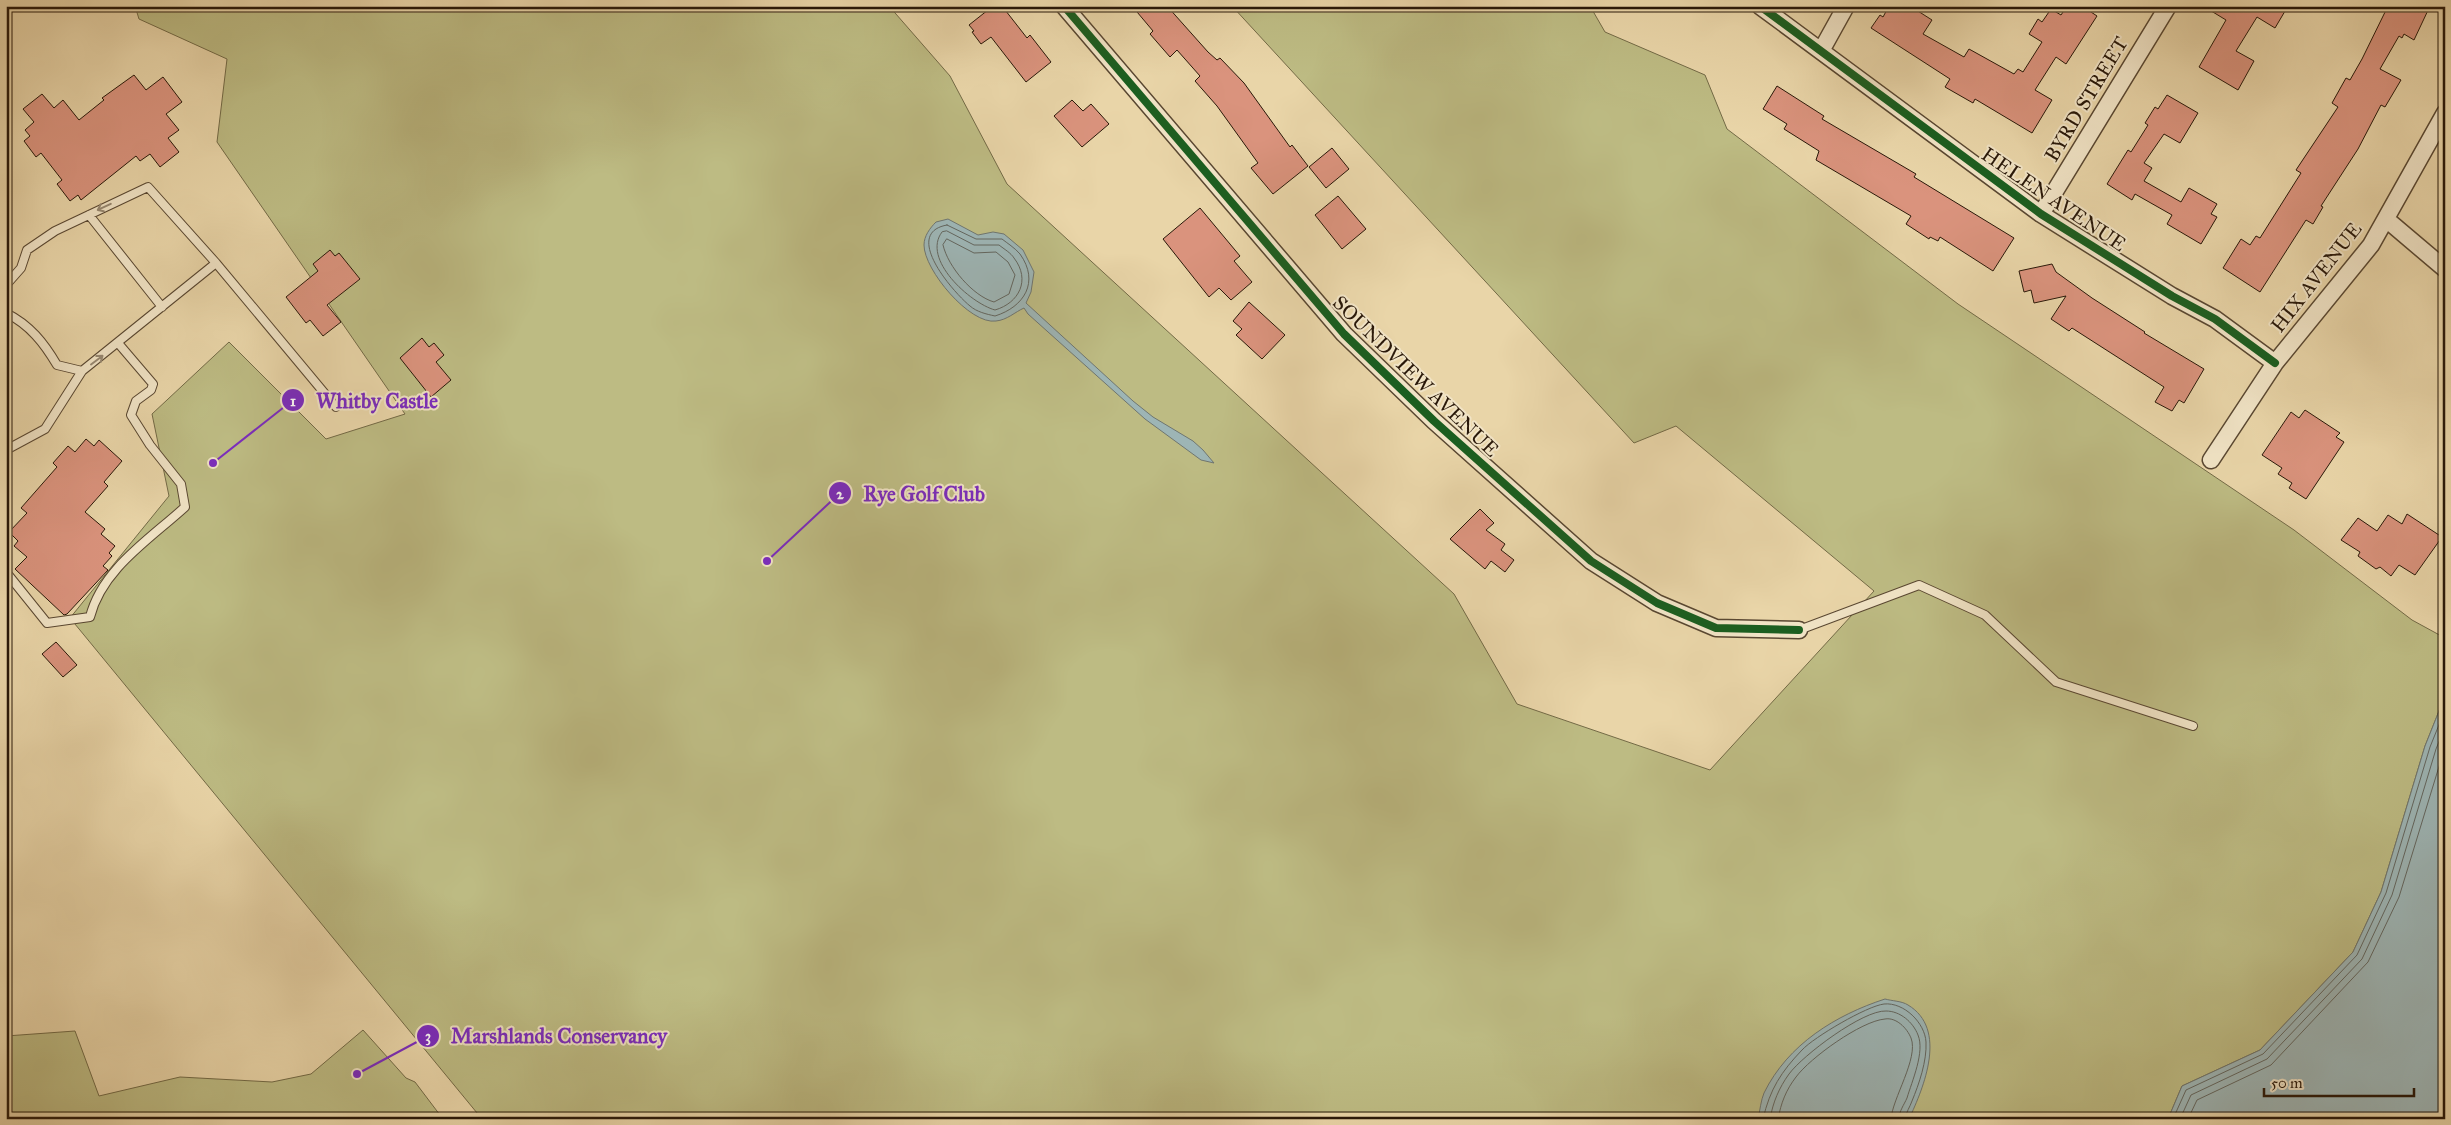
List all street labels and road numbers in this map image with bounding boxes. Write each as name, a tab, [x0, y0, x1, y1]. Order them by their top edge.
street label: BYRD STREET	[2039, 32, 2133, 166]
street label: HELEN AVENUE	[1977, 142, 2131, 256]
street label: HIX AVENUE	[2266, 217, 2366, 337]
street label: SOUNDVIEW AVENUE	[1328, 290, 1504, 462]

